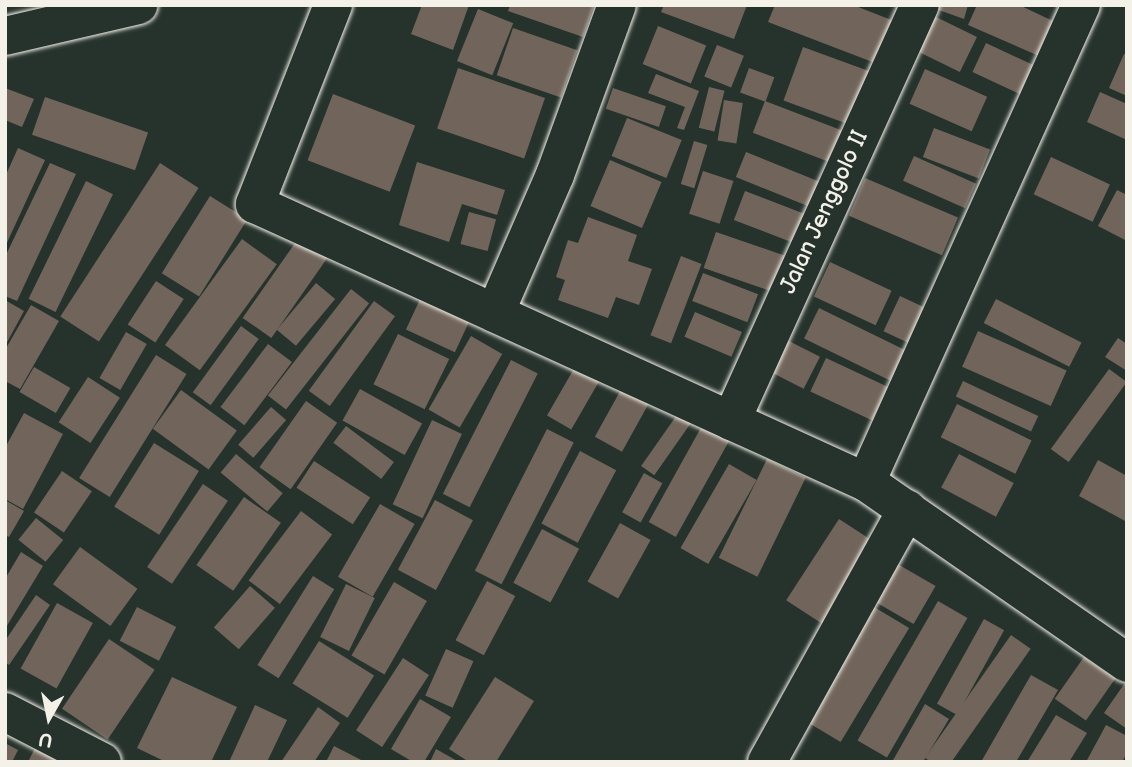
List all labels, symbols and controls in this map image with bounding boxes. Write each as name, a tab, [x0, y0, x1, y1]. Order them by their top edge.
street label: Jalan Jenggolo II	[774, 125, 874, 299]
north arrow	[14, 683, 84, 753]
text: U	[37, 727, 54, 752]

